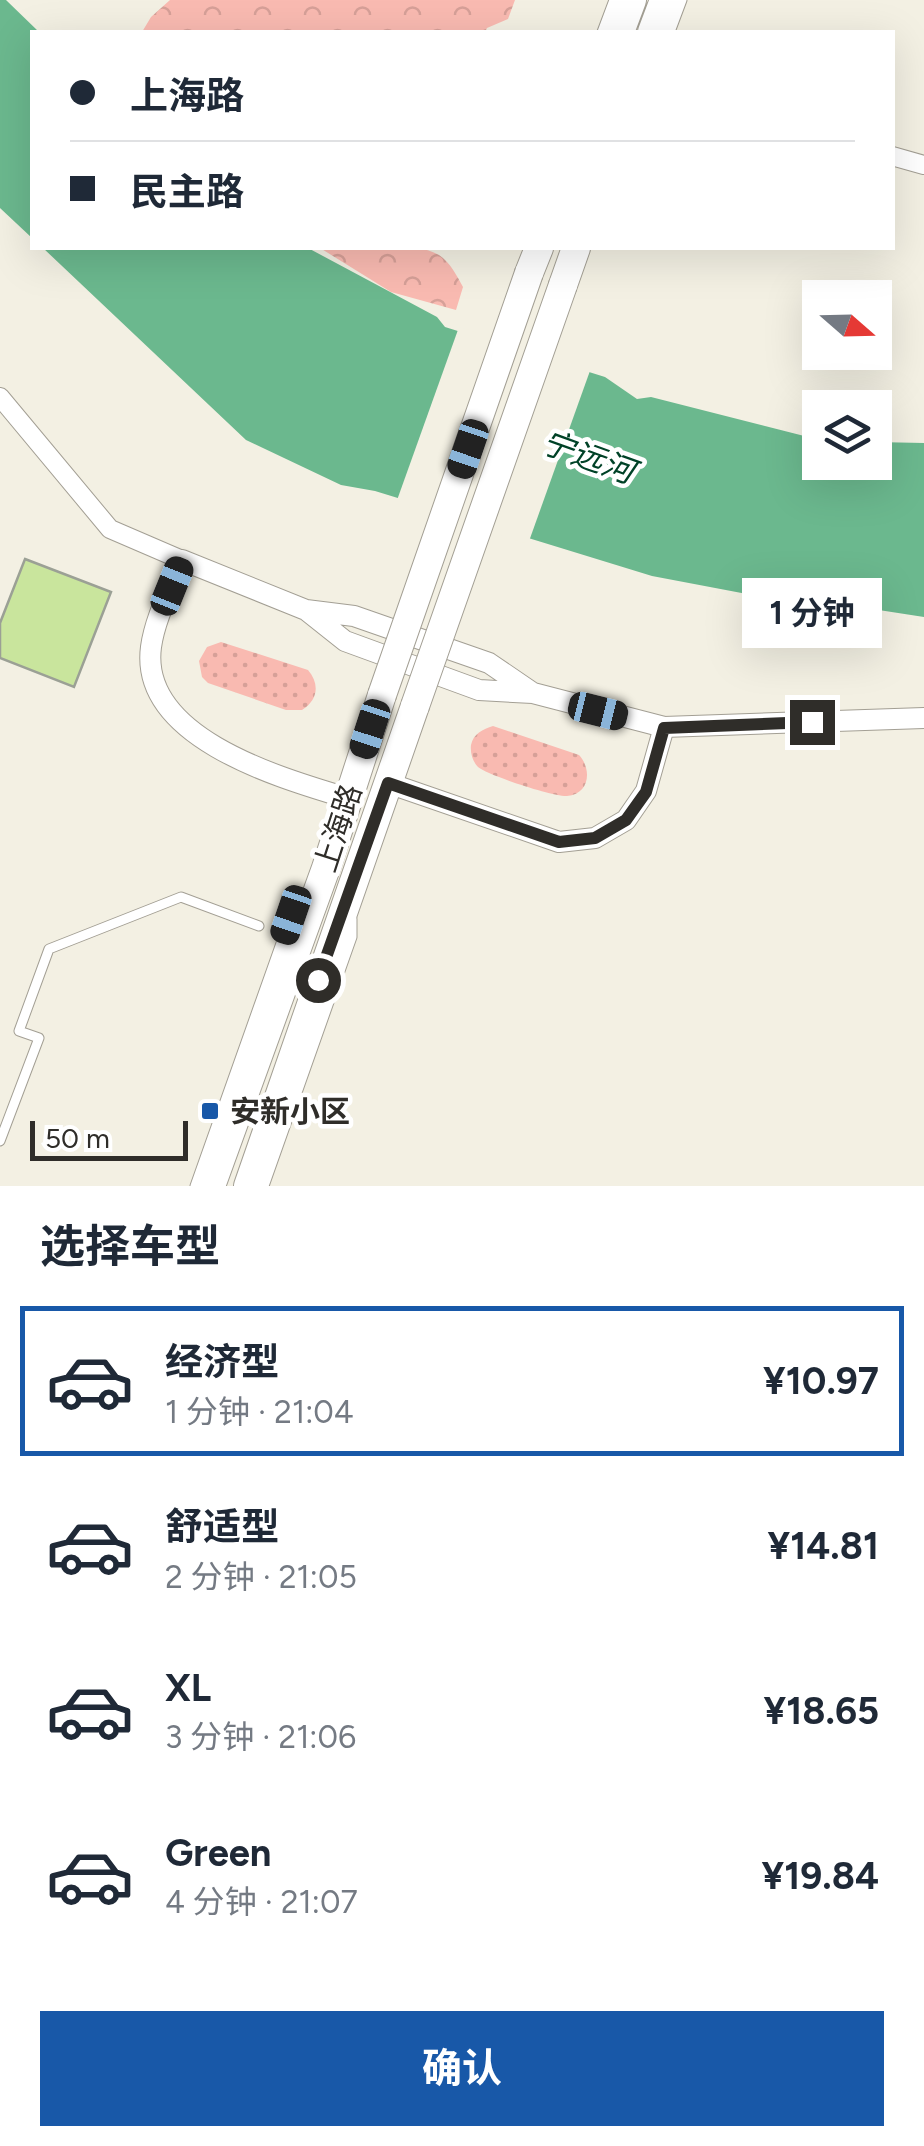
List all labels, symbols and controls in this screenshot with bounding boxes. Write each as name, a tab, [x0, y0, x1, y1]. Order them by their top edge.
text: 上海路	[130, 73, 244, 119]
text: 民主路	[130, 169, 244, 215]
north arrow	[802, 280, 892, 370]
map controls	[802, 280, 892, 480]
button: layers	[802, 390, 892, 480]
car	[444, 416, 492, 482]
water label: 宁远河	[536, 423, 645, 493]
car	[147, 553, 197, 619]
callout: 1 分钟	[742, 577, 882, 647]
text: 1 分钟	[769, 594, 855, 632]
car	[565, 689, 631, 733]
car	[346, 696, 394, 762]
route end	[790, 700, 835, 745]
street label: 上海路	[306, 779, 370, 877]
car	[267, 882, 315, 948]
route start	[296, 958, 341, 1003]
place label: 安新小区	[230, 1093, 350, 1130]
marker: 安新小区	[199, 1100, 221, 1122]
scale bar	[30, 1116, 188, 1160]
text: 50 m	[45, 1121, 110, 1155]
text: 选择车型	[40, 1219, 220, 1273]
icon: car	[45, 1336, 135, 1426]
text: 经济型	[165, 1339, 279, 1385]
text: ¥10.97	[763, 1358, 879, 1404]
text: 1 分钟 · 21:04	[165, 1393, 354, 1431]
icon: car	[45, 1501, 135, 1591]
text: 舒适型	[165, 1504, 279, 1550]
text: ¥14.81	[768, 1523, 879, 1569]
text: 2 分钟 · 21:05	[165, 1558, 357, 1596]
text: XL	[165, 1665, 211, 1711]
icon: car	[45, 1666, 135, 1756]
text: ¥18.65	[764, 1688, 879, 1734]
text: 3 分钟 · 21:06	[165, 1718, 356, 1756]
text: Green	[165, 1830, 271, 1876]
icon: car	[45, 1831, 135, 1921]
text: ¥19.84	[762, 1853, 879, 1899]
text: 4 分钟 · 21:07	[165, 1883, 358, 1921]
button: 确认	[40, 2011, 884, 2126]

